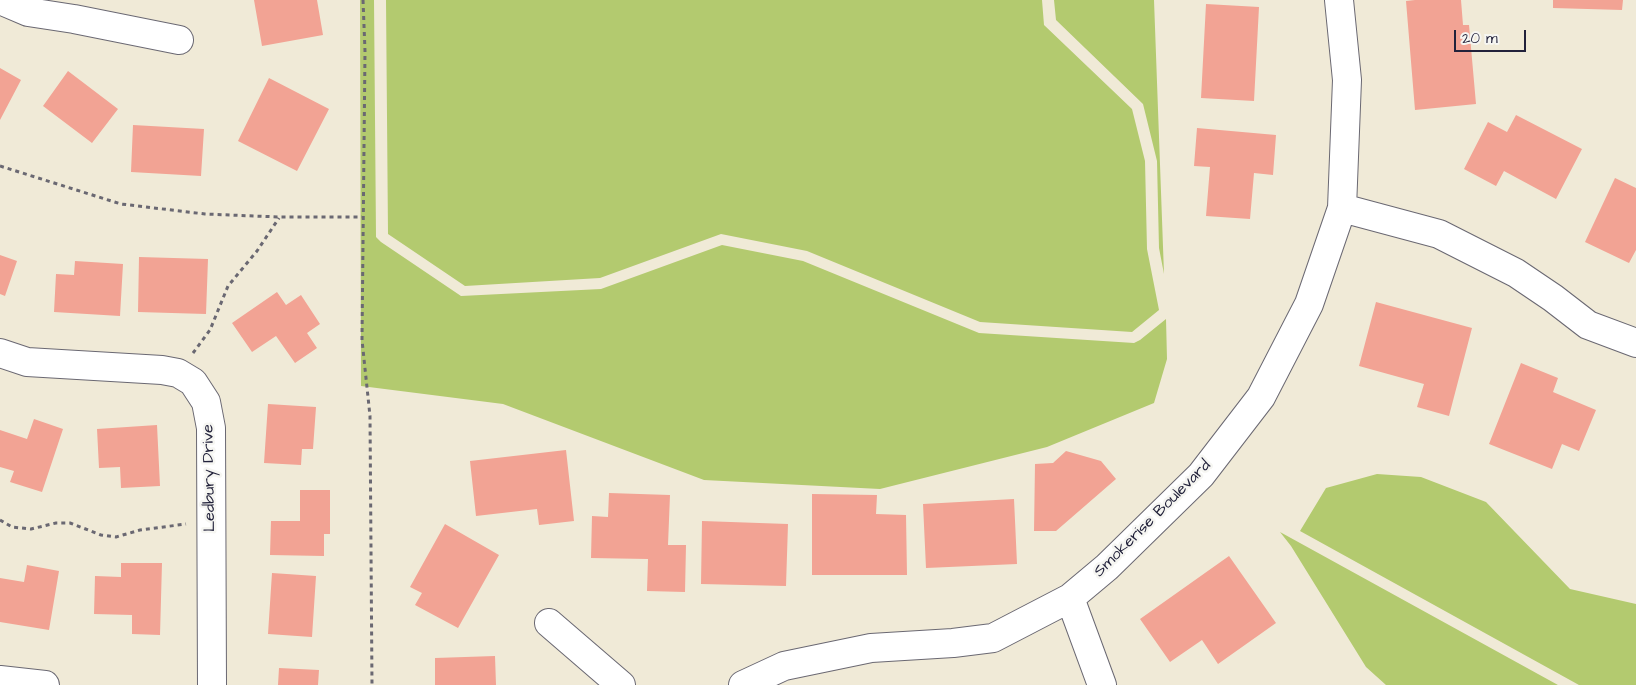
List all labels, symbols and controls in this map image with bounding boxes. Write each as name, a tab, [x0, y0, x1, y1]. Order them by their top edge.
scale bar	[1456, 20, 1528, 52]
text: 20 m	[1462, 28, 1498, 49]
street label: Ledbury Drive	[199, 424, 221, 532]
street label: Smokerise Boulevard	[1090, 456, 1216, 582]

